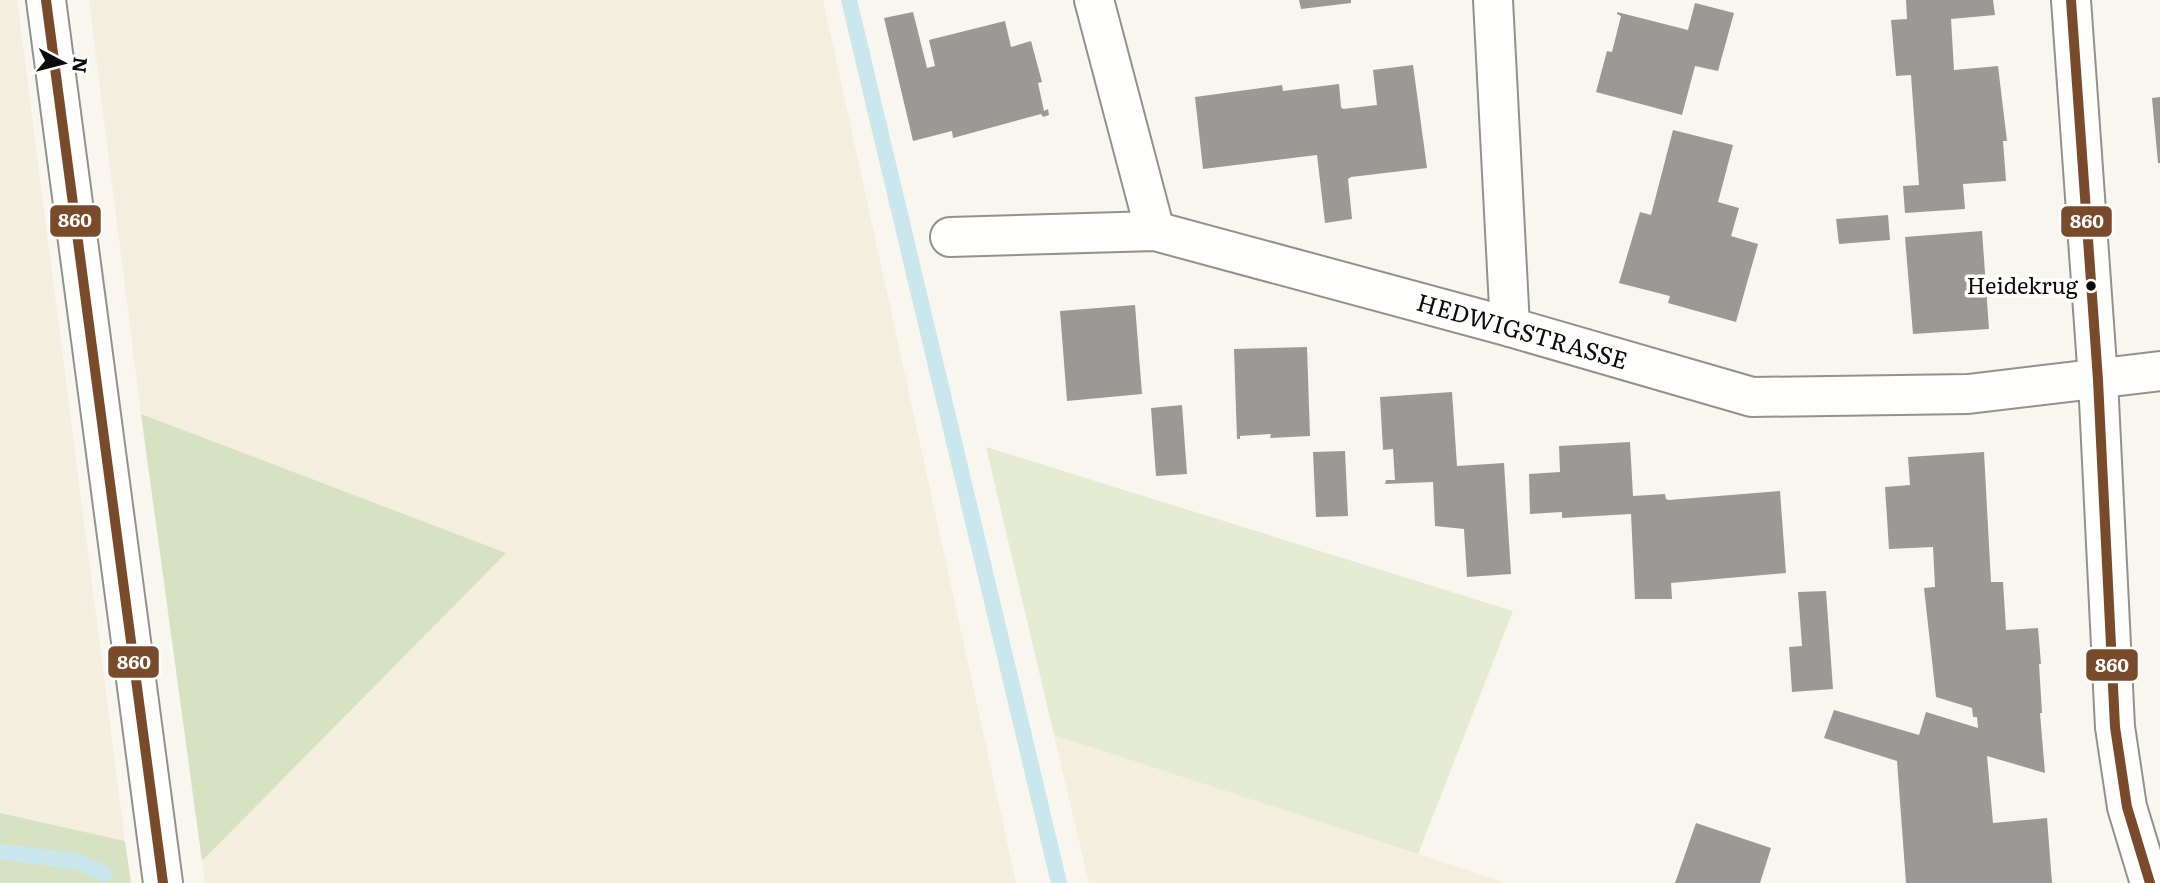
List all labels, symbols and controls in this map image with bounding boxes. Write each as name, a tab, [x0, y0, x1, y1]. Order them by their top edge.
north arrow	[28, 28, 98, 98]
text: N	[66, 56, 96, 75]
line badge: 860	[49, 204, 102, 238]
text: 860	[58, 205, 92, 233]
line badge: 860	[2060, 205, 2113, 238]
text: 860	[2070, 206, 2104, 234]
place label: Heidekrug	[1967, 268, 2079, 301]
marker: Heidekrug	[2084, 279, 2098, 293]
street label: HEDWIGSTRASSE	[1413, 283, 1632, 376]
line badge: 860	[107, 645, 160, 679]
text: 860	[117, 647, 151, 675]
line badge: 860	[2085, 648, 2139, 682]
text: 860	[2095, 650, 2129, 678]

